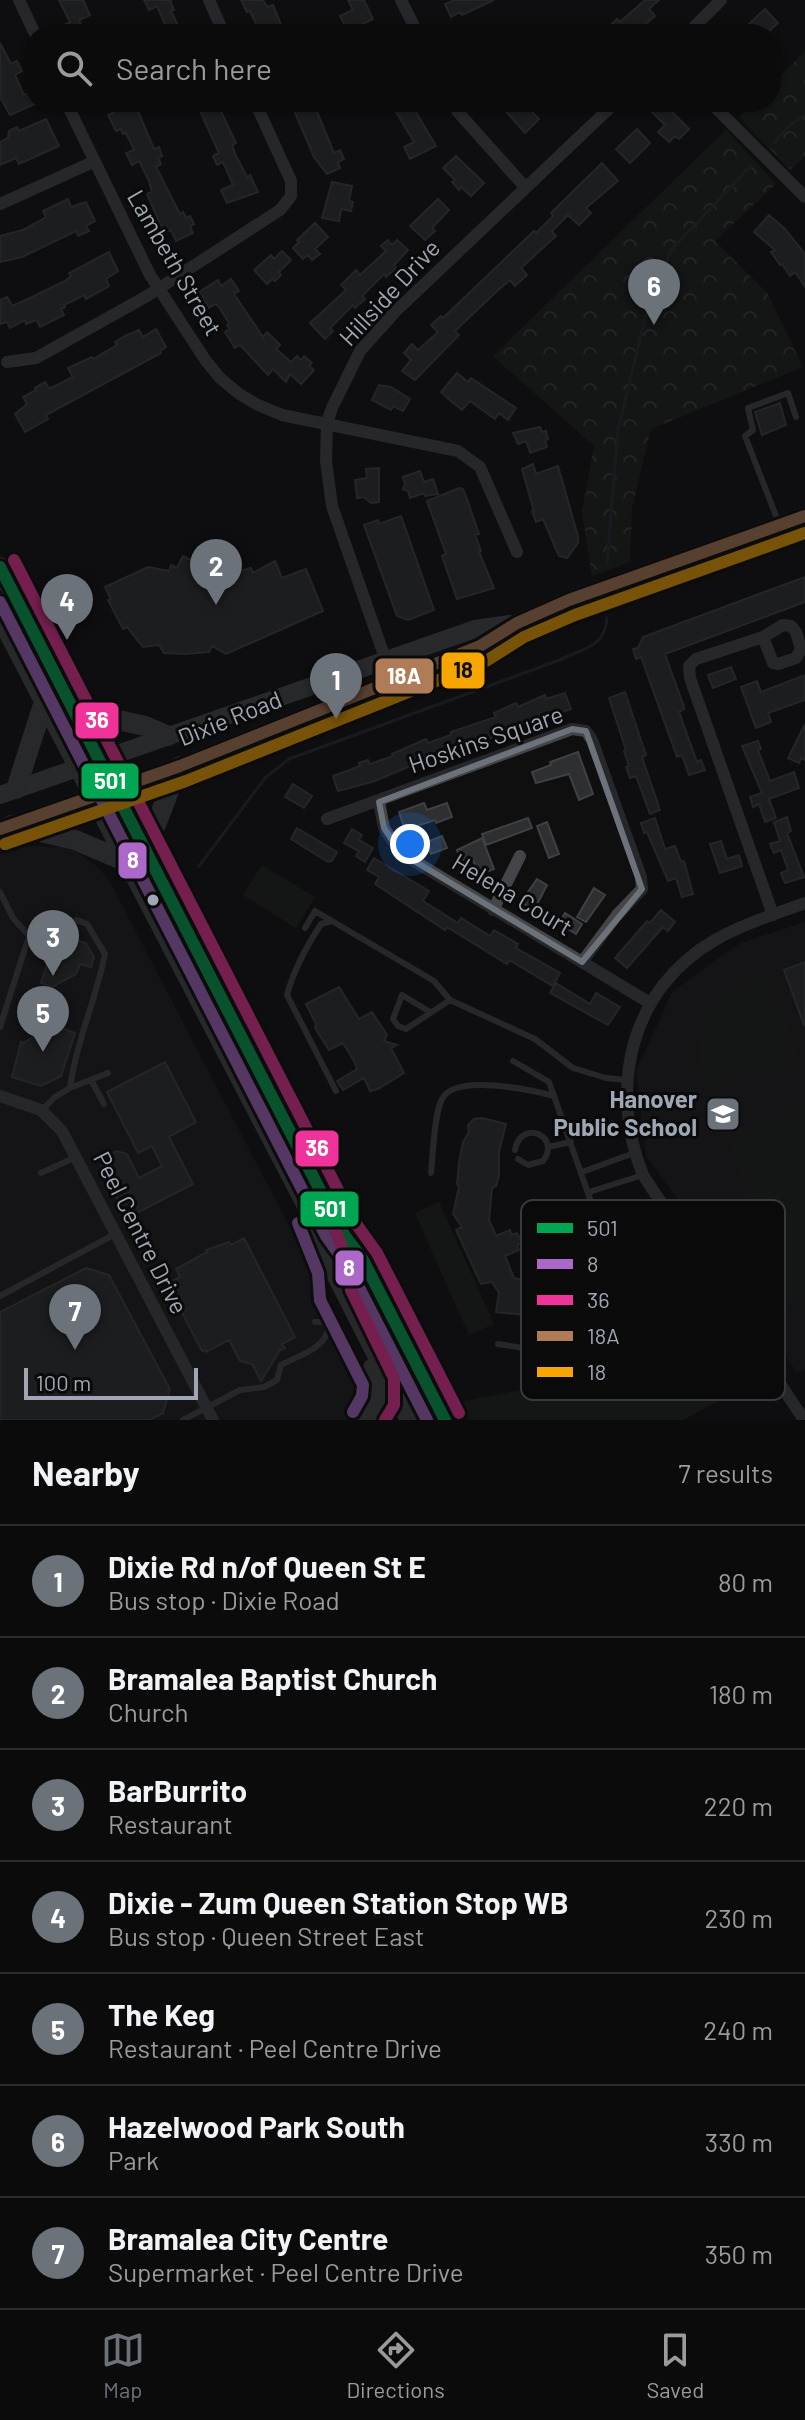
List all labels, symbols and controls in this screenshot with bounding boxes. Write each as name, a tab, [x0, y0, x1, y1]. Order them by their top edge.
search box	[24, 24, 781, 112]
icon: search	[52, 46, 96, 90]
text: Search here	[116, 50, 272, 86]
street label: Lambeth Street	[122, 184, 229, 340]
street label: Hillside Drive	[332, 233, 445, 351]
pin: 6	[628, 259, 680, 325]
pin: 2	[190, 539, 242, 605]
pin: 4	[41, 574, 93, 640]
line badge: 18	[440, 651, 486, 690]
pin: 1	[310, 653, 362, 719]
text: 18	[453, 656, 473, 682]
line badge: 18A	[374, 657, 435, 695]
text: 18A	[387, 662, 421, 688]
street label: Dixie Road	[173, 684, 285, 752]
street label: Hoskins Square	[404, 699, 567, 779]
line badge: 36	[74, 701, 120, 740]
text: 36	[85, 706, 109, 732]
line badge: 501	[80, 762, 140, 800]
text: 501	[94, 767, 126, 793]
your location	[390, 824, 430, 864]
line badge: 8	[117, 841, 148, 880]
text: 8	[127, 846, 139, 872]
street label: Helena Court	[447, 846, 578, 941]
unlabelled marker	[145, 892, 161, 908]
pin: 3	[27, 910, 79, 976]
pin: 5	[17, 986, 69, 1052]
place label: Hanover Public School	[554, 1084, 697, 1141]
school or university icon: Hanover Public School	[704, 1095, 742, 1133]
line badge: 36	[294, 1129, 340, 1168]
text: 36	[305, 1134, 329, 1160]
street label: Peel Centre Drive	[88, 1146, 195, 1318]
line badge: 501	[299, 1190, 360, 1228]
text: 501	[314, 1195, 346, 1221]
legend	[521, 1200, 785, 1400]
text: 501	[587, 1214, 618, 1240]
line badge: 8	[334, 1249, 365, 1287]
text: 8	[587, 1250, 598, 1276]
text: 8	[343, 1254, 355, 1280]
pin: 7	[49, 1284, 101, 1350]
text: 36	[587, 1286, 610, 1312]
text: 18A	[587, 1322, 620, 1348]
text: 18	[587, 1358, 606, 1384]
scale bar	[24, 1364, 198, 1400]
text: 100 m	[36, 1369, 91, 1395]
text: Nearby	[32, 1452, 140, 1493]
text: 7 results	[678, 1457, 773, 1488]
text: Dixie Rd n/of Queen St E	[108, 1548, 426, 1584]
text: 1	[53, 1566, 63, 1597]
text: 80 m	[718, 1566, 773, 1597]
text: Bus stop · Dixie Road	[108, 1584, 340, 1615]
text: Bramalea Baptist Church	[108, 1660, 438, 1696]
text: 2	[51, 1678, 65, 1709]
text: 180 m	[709, 1678, 773, 1709]
text: Church	[108, 1696, 189, 1727]
text: BarBurrito	[108, 1772, 247, 1808]
text: 3	[51, 1790, 65, 1821]
text: 220 m	[704, 1790, 773, 1821]
text: Restaurant	[108, 1808, 233, 1839]
text: Dixie - Zum Queen Station Stop WB	[108, 1884, 569, 1920]
text: 4	[50, 1902, 66, 1933]
text: 230 m	[704, 1902, 773, 1933]
text: Bus stop · Queen Street East	[108, 1920, 425, 1951]
text: The Keg	[108, 1996, 215, 2032]
text: 5	[51, 2014, 65, 2045]
text: 240 m	[703, 2014, 773, 2045]
text: Restaurant · Peel Centre Drive	[108, 2032, 442, 2063]
text: Hazelwood Park South	[108, 2108, 405, 2144]
text: 6	[51, 2126, 65, 2157]
text: 330 m	[705, 2126, 773, 2157]
text: Park	[108, 2144, 159, 2175]
text: Bramalea City Centre	[108, 2220, 388, 2256]
text: 7	[52, 2238, 64, 2269]
text: 350 m	[705, 2238, 773, 2269]
text: Supermarket · Peel Centre Drive	[108, 2256, 464, 2287]
tab: Map	[101, 2328, 145, 2402]
tab: Directions	[346, 2328, 445, 2402]
tab: Saved	[646, 2328, 704, 2402]

